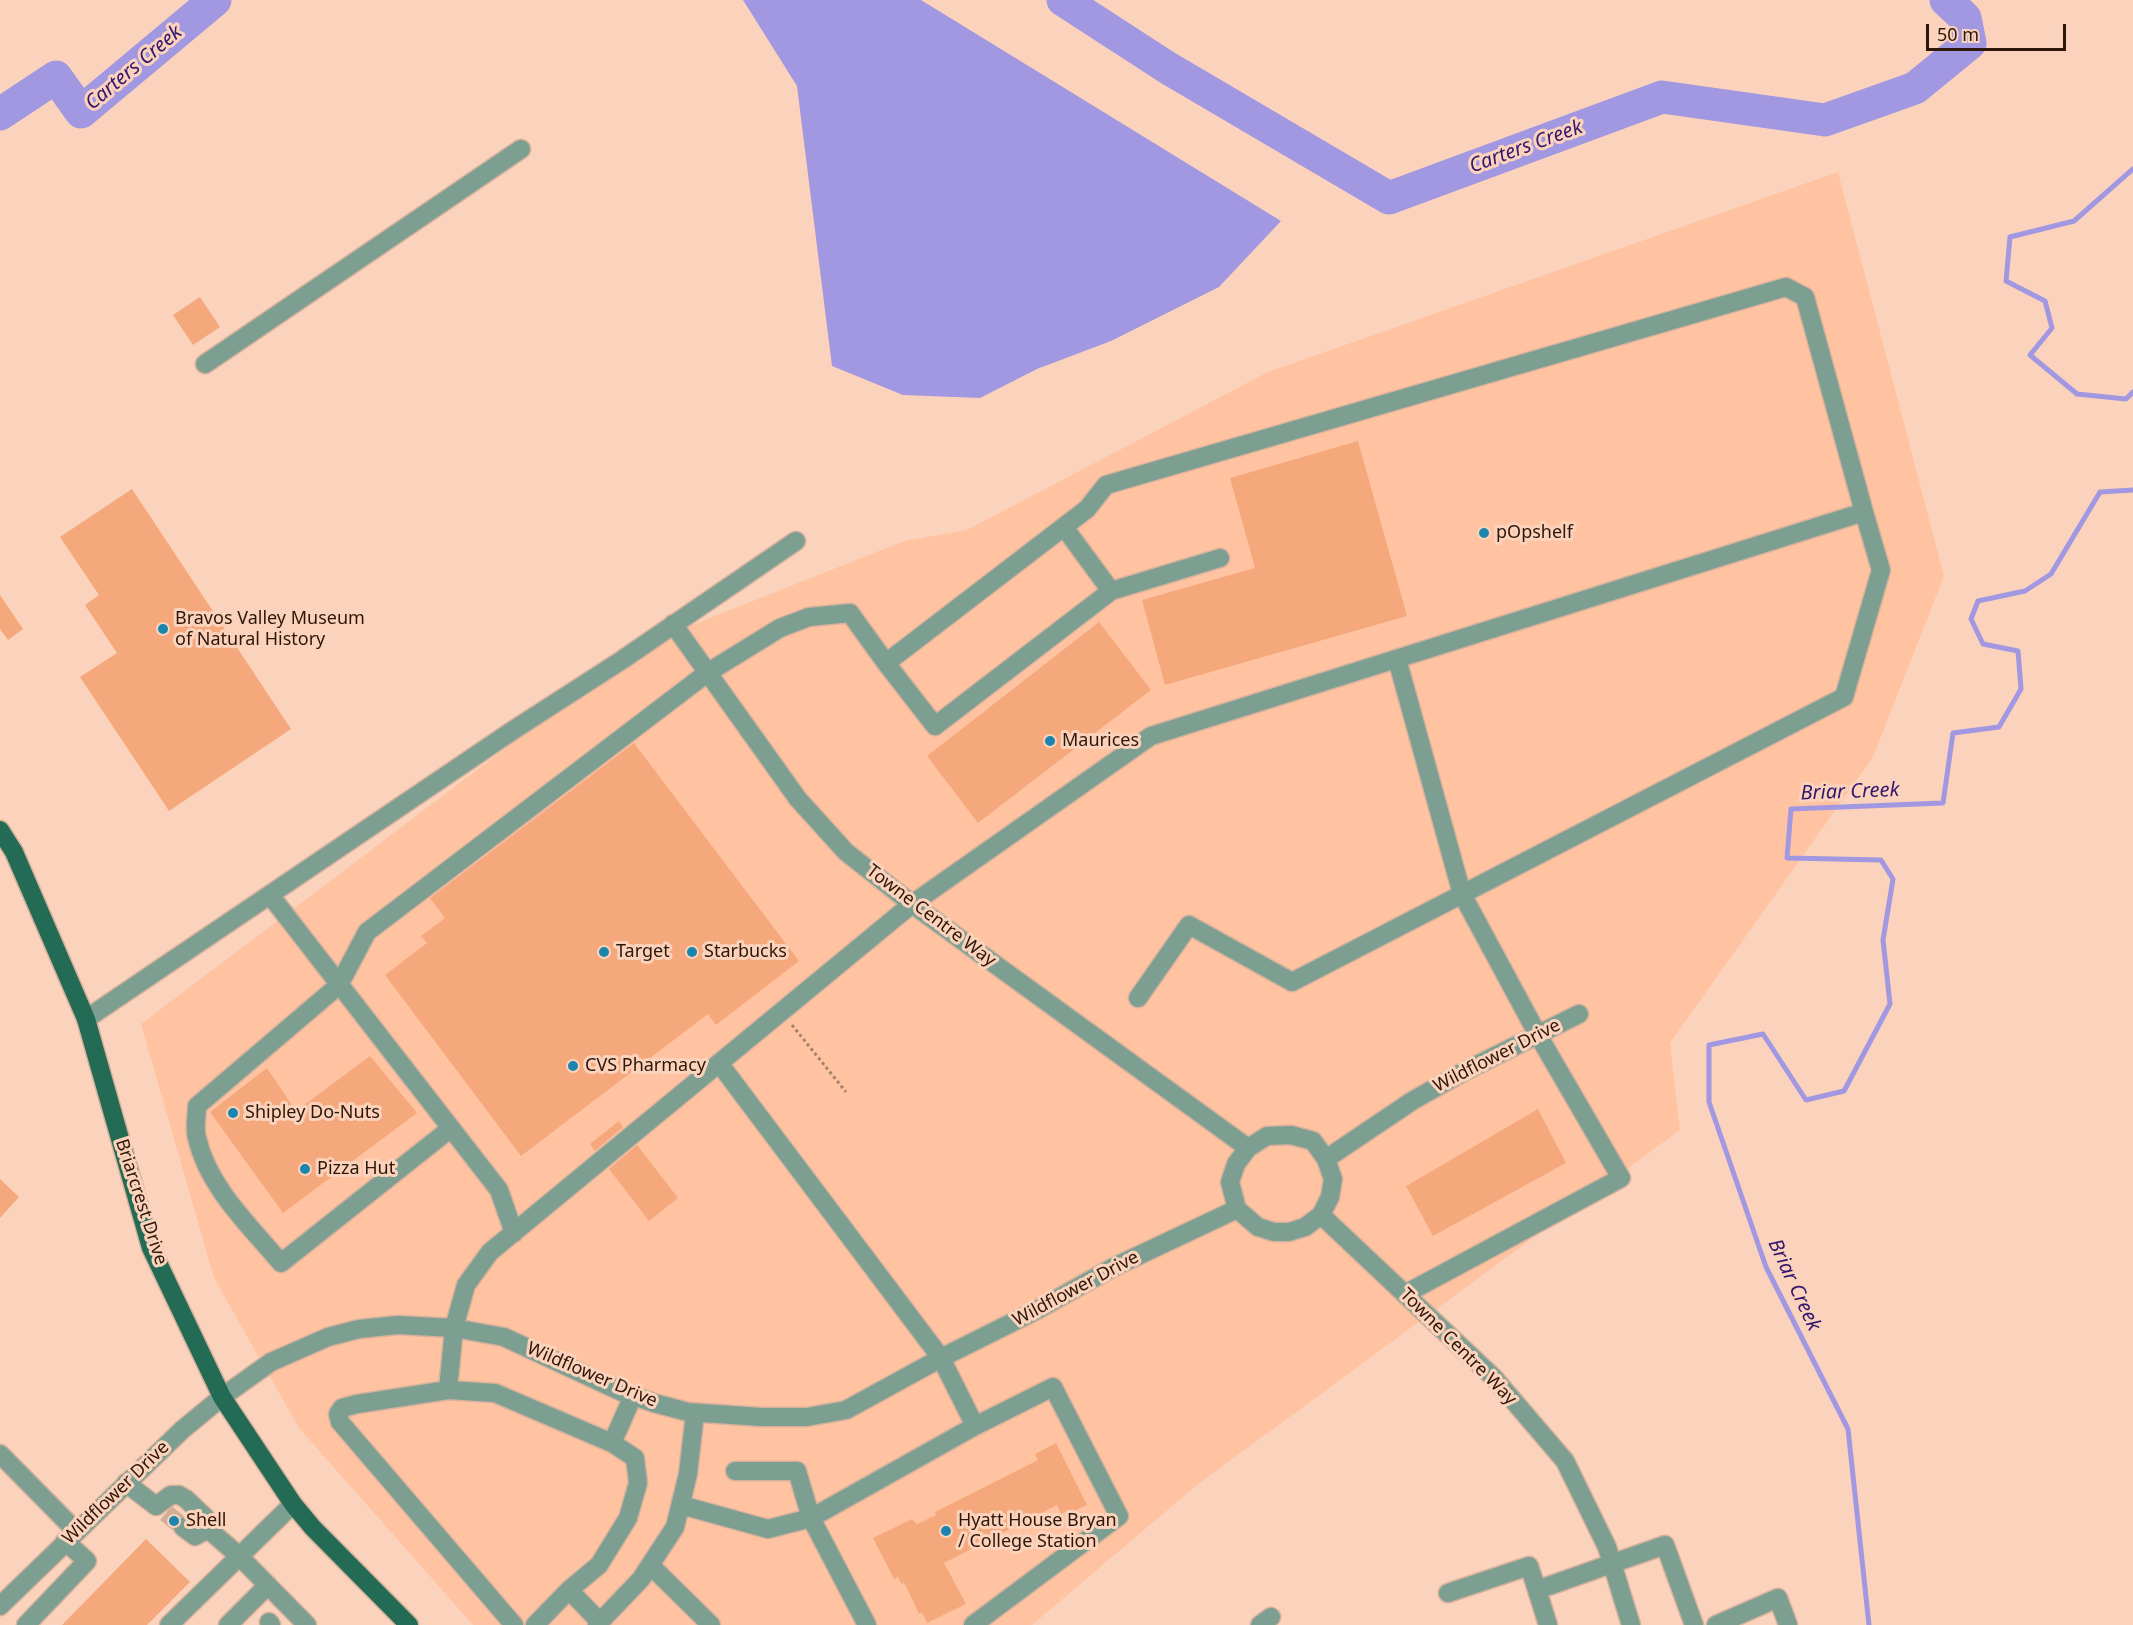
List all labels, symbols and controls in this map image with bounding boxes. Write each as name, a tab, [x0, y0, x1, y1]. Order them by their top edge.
scale bar	[1929, 12, 2068, 50]
water label: Carters Creek	[81, 21, 187, 115]
text: 50 m	[1937, 22, 1979, 46]
water label: Carters Creek	[1466, 115, 1586, 179]
place label: pOpshelf	[1496, 522, 1573, 544]
marker: pOpshelf	[1477, 526, 1491, 540]
place label: Bravos Valley Museum of Natural History	[175, 608, 365, 650]
marker: Bravos Valley Museum of Natural History	[156, 622, 170, 636]
place label: Maurices	[1062, 730, 1139, 752]
marker: Maurices	[1043, 734, 1057, 748]
water label: Briar Creek	[1800, 778, 1900, 806]
street label: Towne Centre Way	[862, 860, 1000, 972]
place label: Target	[616, 941, 670, 963]
place label: Starbucks	[704, 941, 787, 963]
marker: Target	[597, 945, 611, 959]
marker: Starbucks	[685, 945, 699, 959]
street label: Wildflower Drive	[1430, 1015, 1564, 1097]
place label: CVS Pharmacy	[585, 1055, 706, 1077]
marker: CVS Pharmacy	[566, 1059, 580, 1073]
place label: Shipley Do-Nuts	[245, 1102, 380, 1124]
marker: Shipley Do-Nuts	[226, 1106, 240, 1120]
street label: Briarcrest Drive	[110, 1136, 172, 1268]
place label: Pizza Hut	[317, 1158, 395, 1180]
marker: Pizza Hut	[298, 1162, 312, 1176]
water label: Briar Creek	[1762, 1235, 1826, 1335]
street label: Wildflower Drive	[1009, 1247, 1143, 1331]
street label: Towne Centre Way	[1395, 1284, 1521, 1410]
street label: Wildflower Drive	[524, 1338, 660, 1412]
street label: Wildflower Drive	[58, 1437, 174, 1549]
place label: Shell	[186, 1510, 226, 1532]
place label: Hyatt House Bryan / College Station	[958, 1510, 1117, 1552]
marker: Shell	[167, 1514, 181, 1528]
marker: Hyatt House Bryan / College Station	[939, 1524, 953, 1538]

